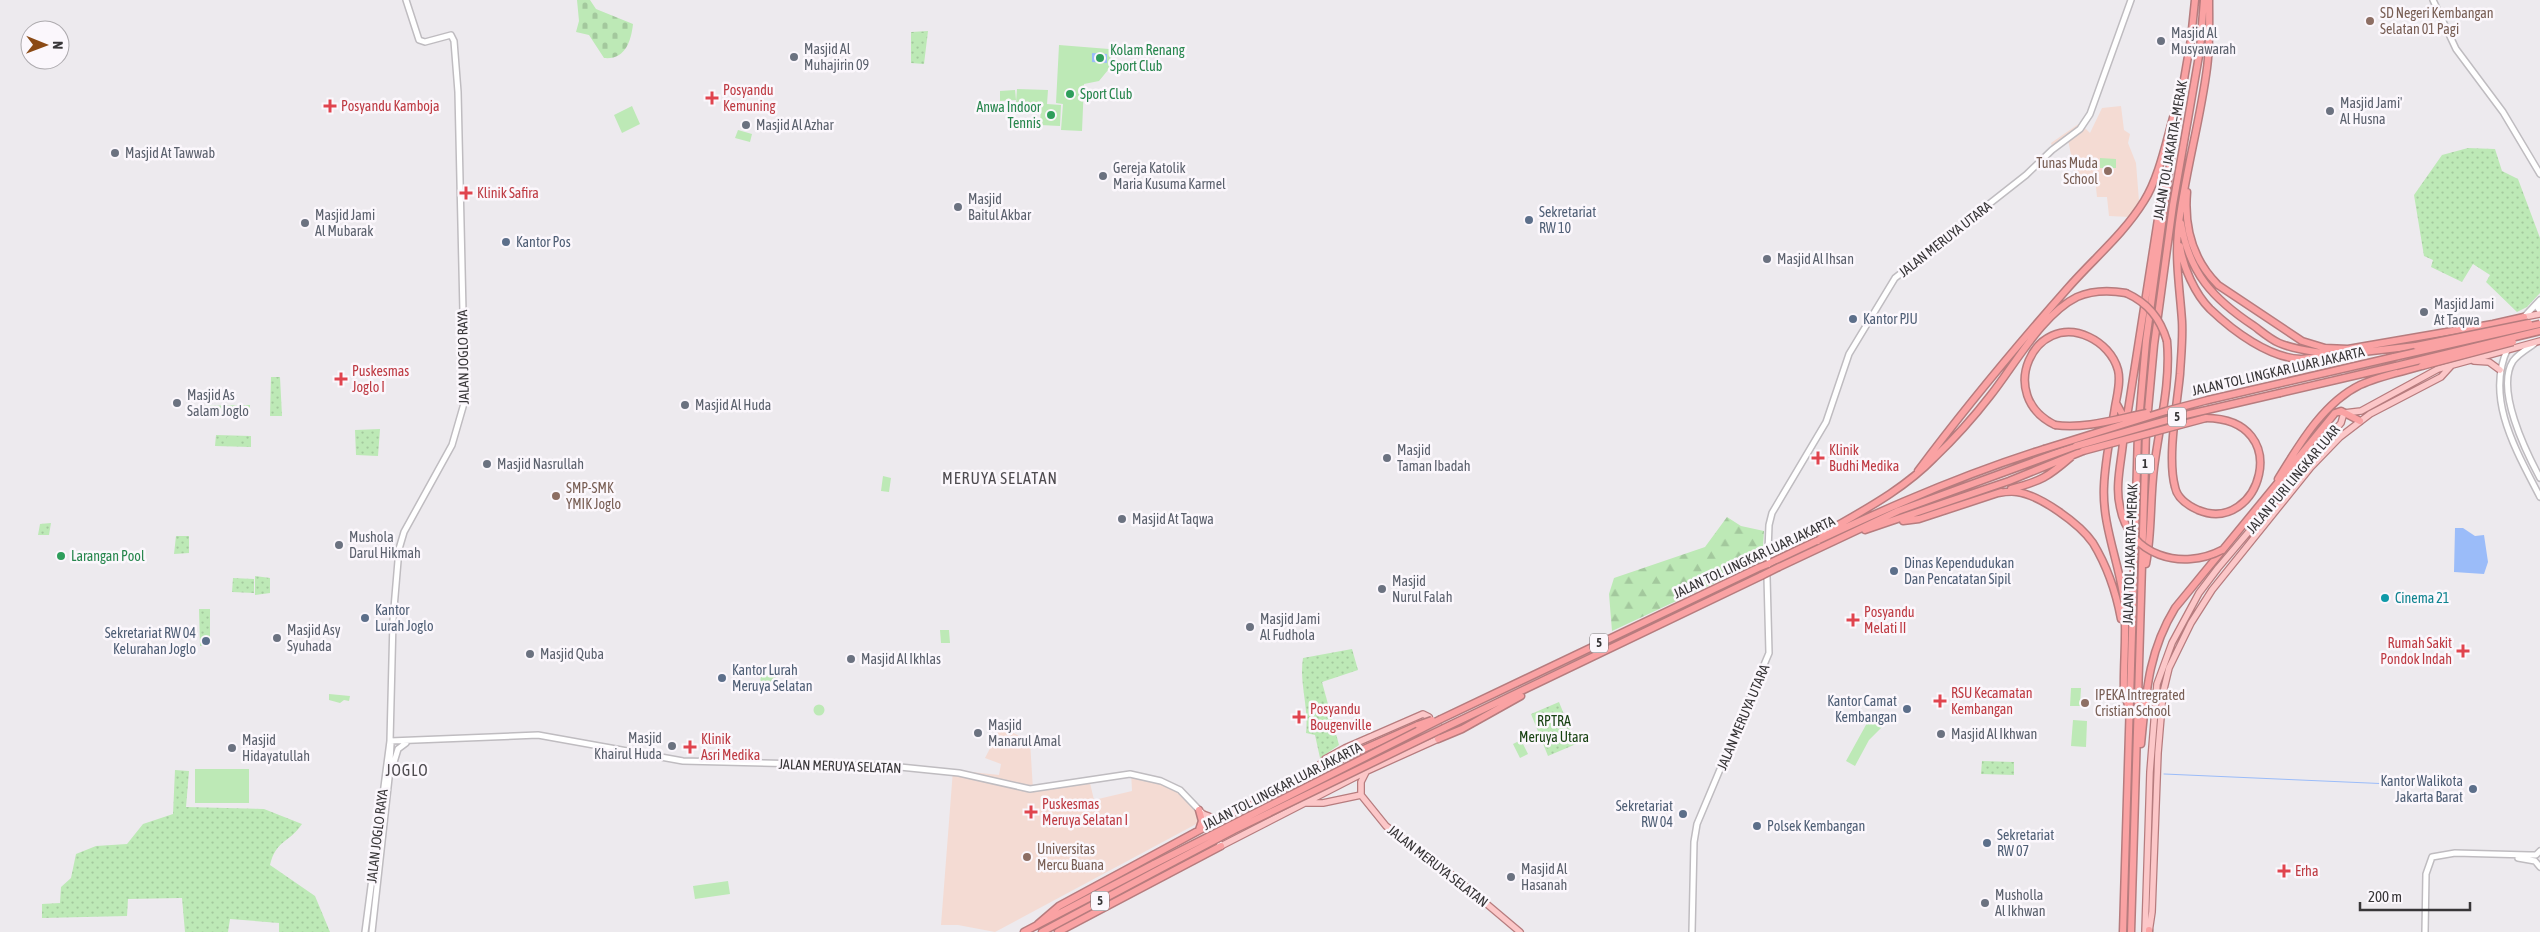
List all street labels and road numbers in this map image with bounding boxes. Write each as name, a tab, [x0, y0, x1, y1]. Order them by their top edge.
street label: JALAN TOL JAKARTA–MERAK	[2150, 79, 2190, 221]
street label: JALAN MERUYA UTARA	[1895, 198, 1995, 280]
street label: JALAN JOGLO RAYA	[454, 309, 472, 404]
street label: JALAN TOL LINGKAR LUAR JAKARTA	[2190, 343, 2366, 399]
road number: 5	[2168, 408, 2186, 427]
street label: JALAN PURI LINGKAR LUAR	[2243, 422, 2343, 536]
road number: 1	[2136, 454, 2154, 474]
street label: JALAN TOL JAKARTA–MERAK	[2120, 483, 2140, 625]
street label: JALAN TOL LINGKAR LUAR JAKARTA	[1671, 512, 1837, 602]
road number: 5	[1590, 634, 1608, 652]
street label: JALAN MERUYA UTARA	[1714, 662, 1773, 772]
street label: JALAN TOL LINGKAR LUAR JAKARTA	[1200, 739, 1364, 833]
street label: JALAN MERUYA SELATAN	[778, 756, 902, 776]
street label: JALAN JOGLO RAYA	[363, 788, 391, 884]
street label: JALAN MERUYA SELATAN	[1385, 822, 1491, 910]
road number: 5	[1091, 891, 1109, 910]

